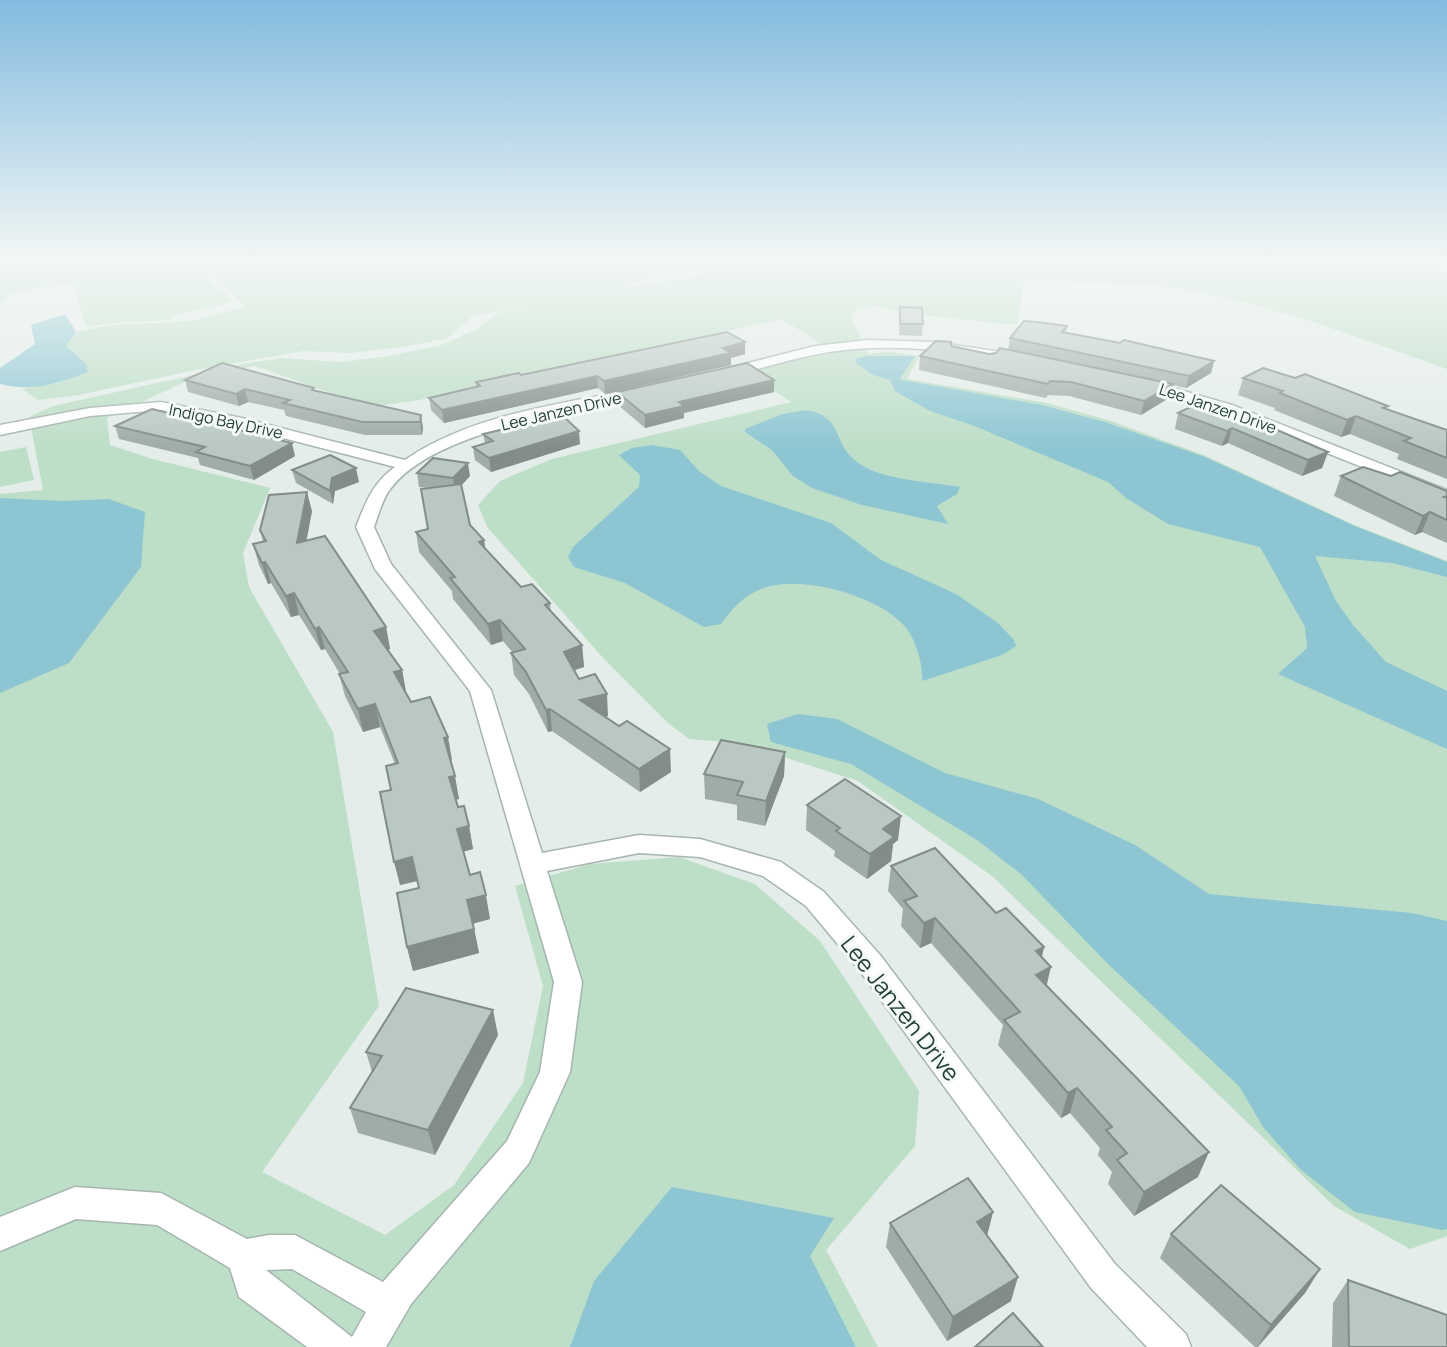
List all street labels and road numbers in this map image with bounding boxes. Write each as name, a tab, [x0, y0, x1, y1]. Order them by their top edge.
street label: Lee Janzen Drive	[1156, 378, 1280, 438]
street label: Lee Janzen Drive	[499, 386, 623, 436]
street label: Indigo Bay Drive	[167, 398, 285, 444]
street label: Lee Janzen Drive	[834, 929, 968, 1087]

